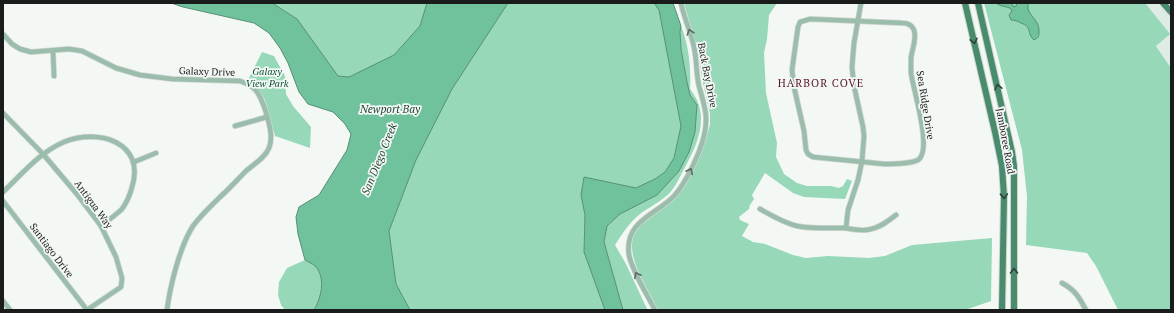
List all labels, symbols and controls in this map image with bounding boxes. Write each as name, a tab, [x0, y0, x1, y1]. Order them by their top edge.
one-way arrow	[686, 29, 695, 36]
one-way arrow	[969, 38, 977, 44]
street label: Back Bay Drive	[695, 41, 720, 109]
street label: Galaxy Drive	[179, 64, 235, 79]
park label: Galaxy View Park	[245, 65, 289, 90]
street label: Sea Ridge Drive	[914, 70, 937, 140]
district label: HARBOR COVE	[778, 76, 864, 90]
one-way arrow	[994, 84, 1002, 90]
water label: Newport Bay	[359, 102, 421, 116]
street label: Jamboree Road	[993, 107, 1018, 176]
water label: San Diego Creek	[358, 120, 400, 197]
one-way arrow	[685, 168, 692, 175]
street label: Antigua Way	[72, 178, 116, 232]
one-way arrow	[999, 193, 1008, 199]
street label: Santiago Drive	[27, 220, 76, 280]
one-way arrow	[1010, 268, 1018, 274]
one-way arrow	[635, 272, 642, 279]

